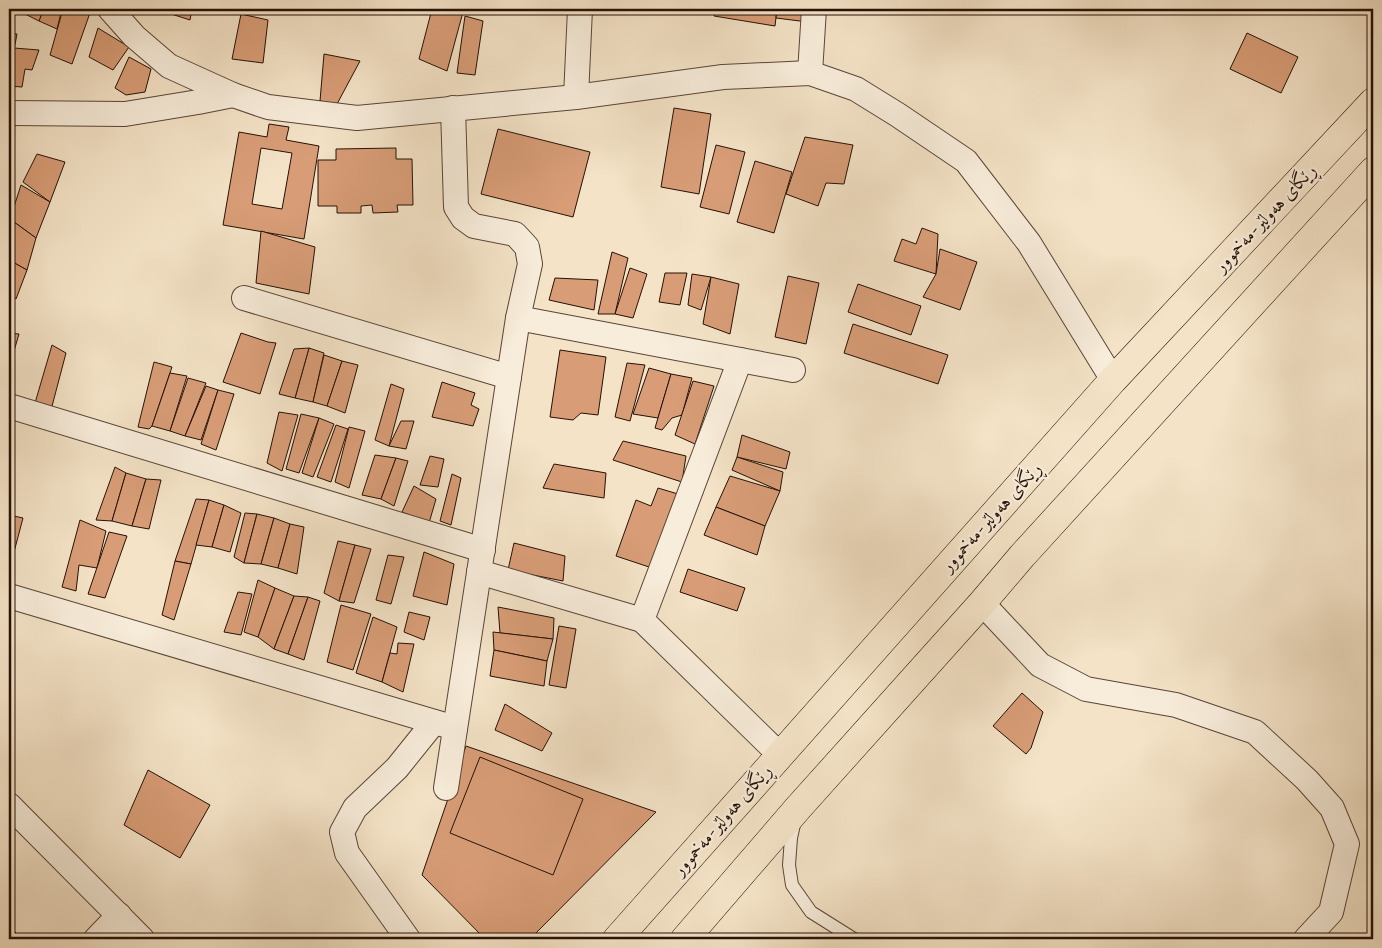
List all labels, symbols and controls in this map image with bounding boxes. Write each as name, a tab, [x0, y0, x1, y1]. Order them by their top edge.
street label: ڕێگای هەولێر-مەخموور	[1206, 158, 1324, 281]
street label: ڕێگای هەولێر-مەخموور	[933, 456, 1049, 581]
street label: ڕێگای هەولێر-مەخموور	[665, 759, 779, 884]

